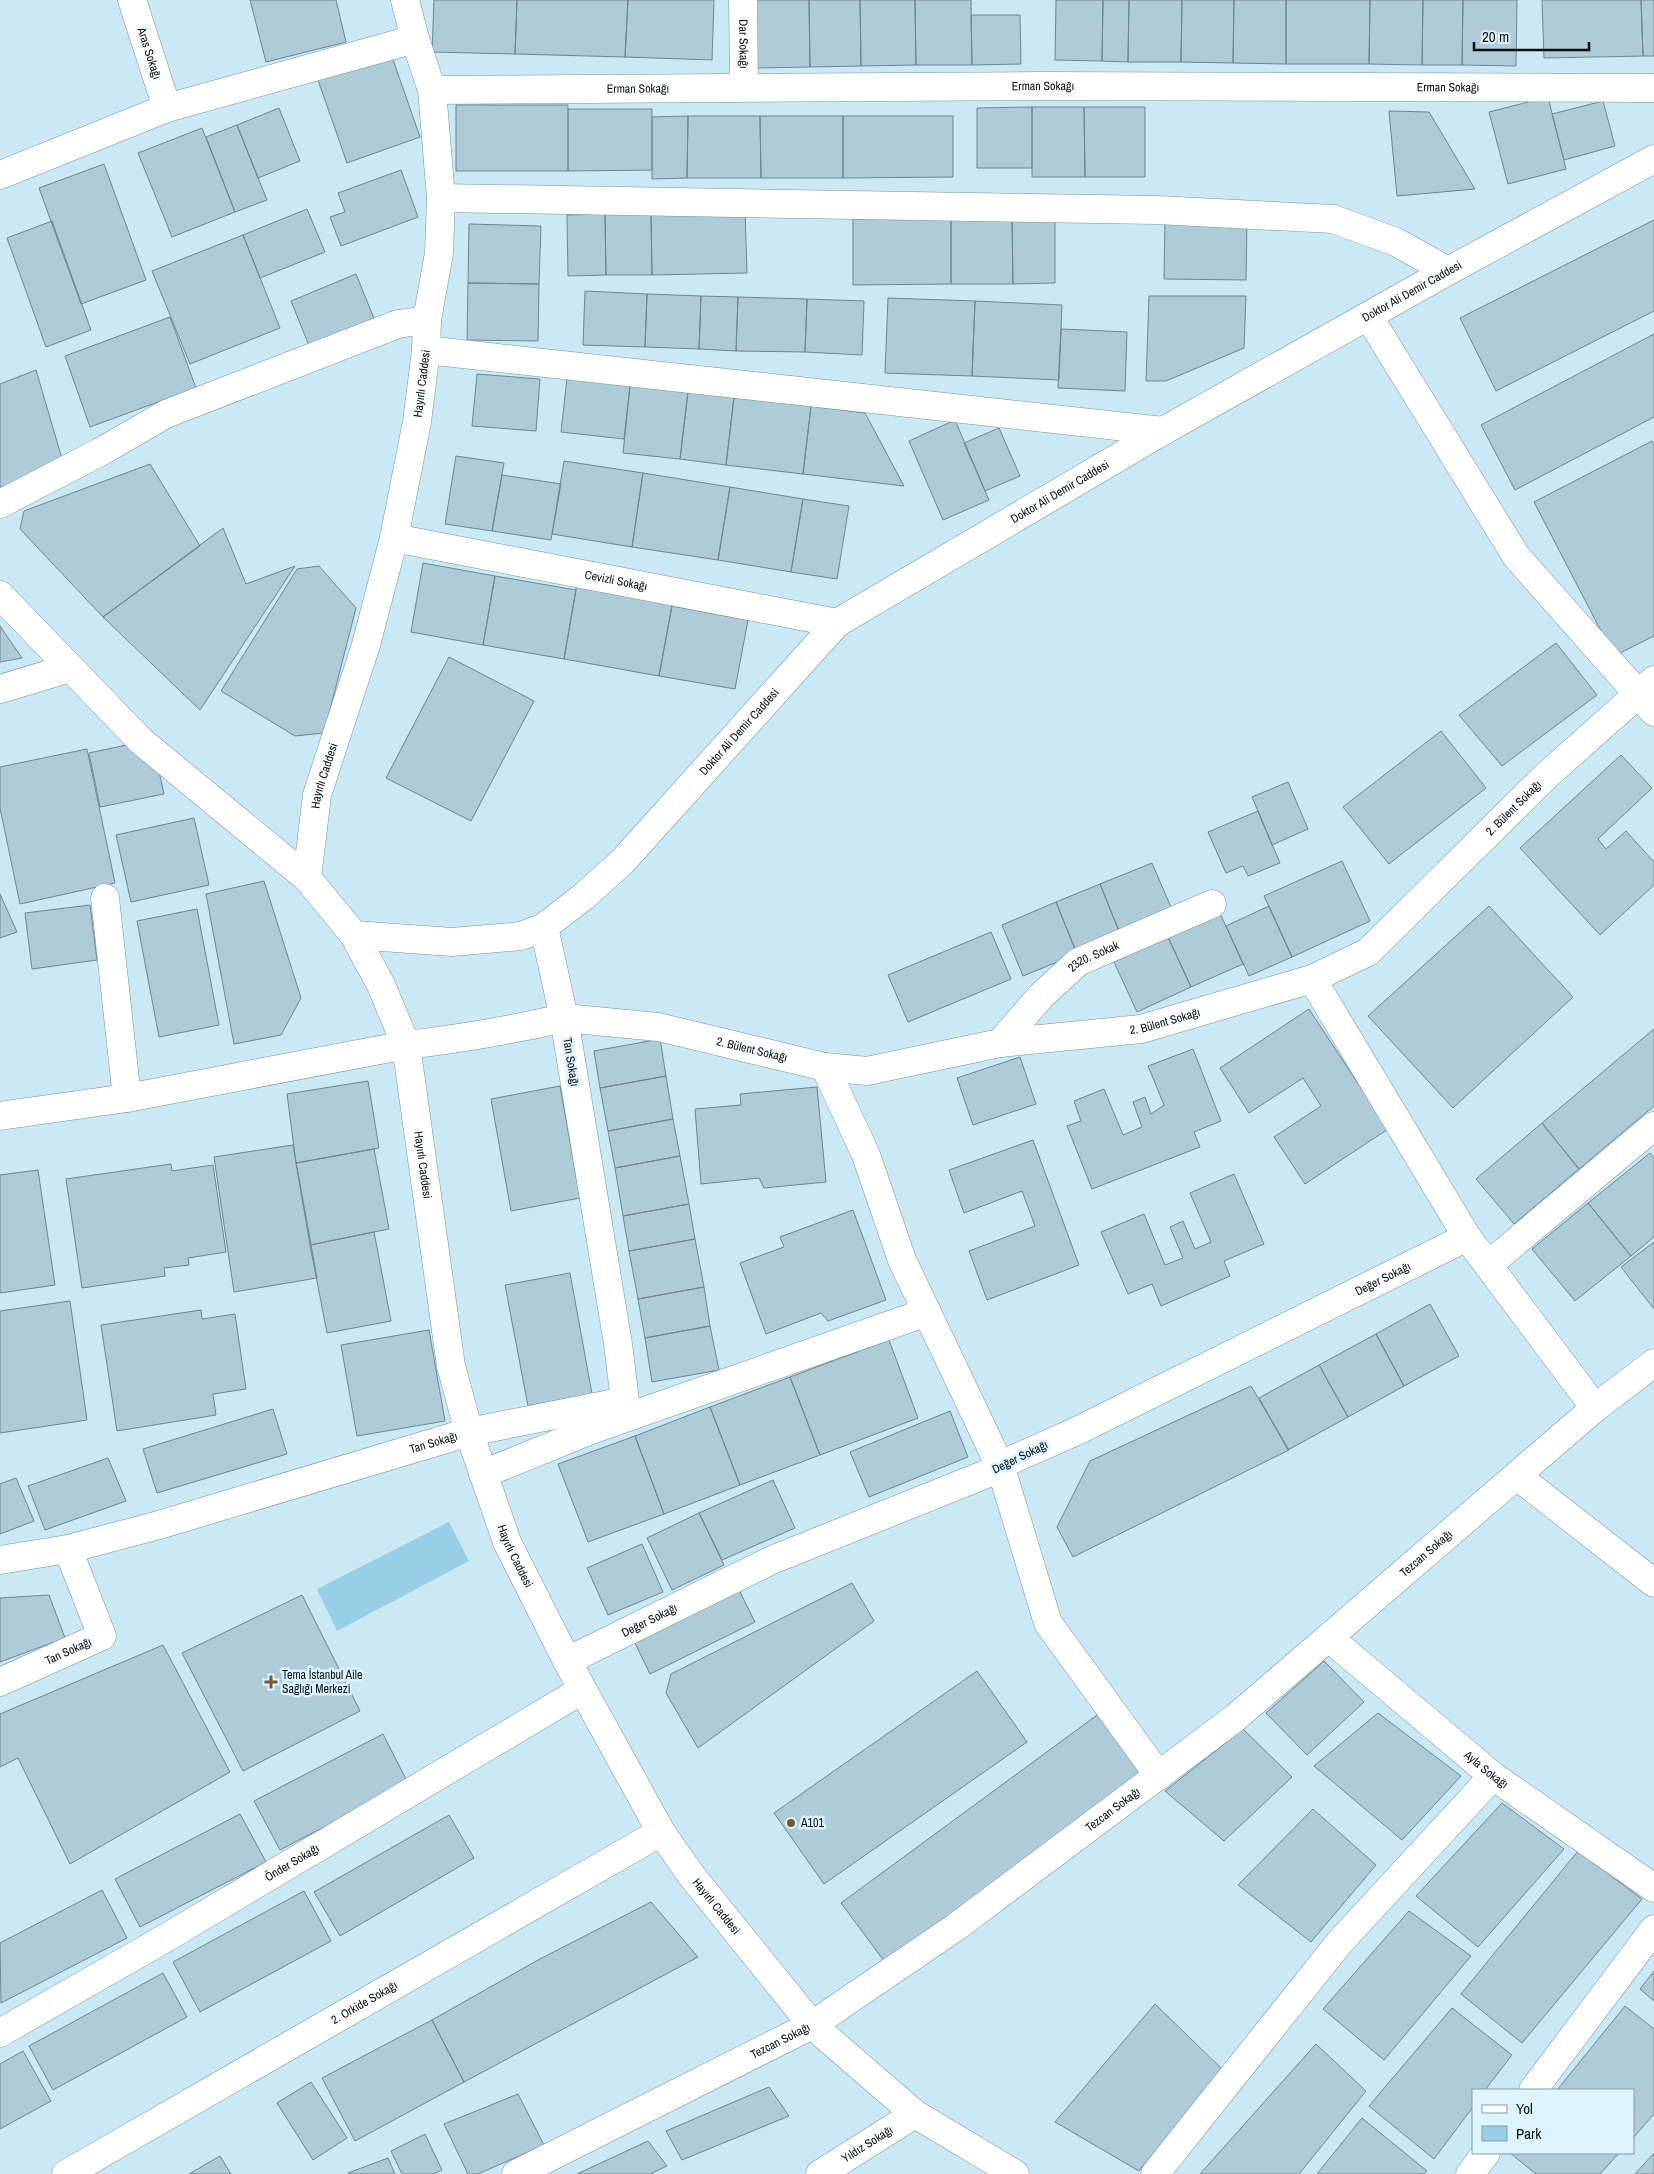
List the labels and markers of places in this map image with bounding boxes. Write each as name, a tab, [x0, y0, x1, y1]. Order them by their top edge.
place label: Tema İstanbul Aile Sağlığı Merkezi	[282, 1667, 362, 1697]
marker: Tema İstanbul Aile Sağlığı Merkezi	[264, 1675, 278, 1689]
place label: A101	[800, 1815, 825, 1831]
marker: A101	[785, 1817, 797, 1829]

